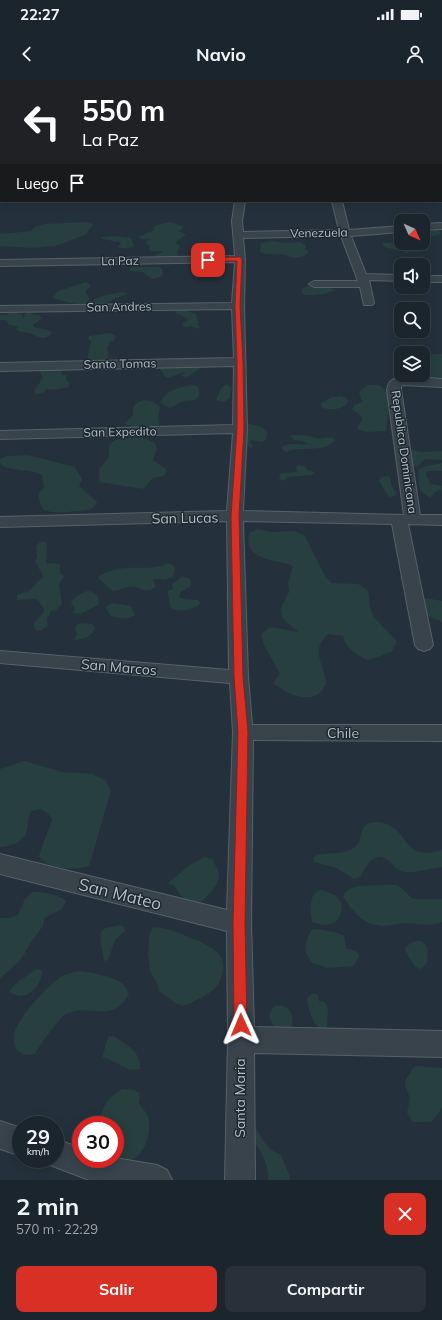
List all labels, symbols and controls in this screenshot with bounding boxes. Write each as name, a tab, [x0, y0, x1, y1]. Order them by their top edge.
text: 22:27	[20, 5, 60, 24]
icon: back	[16, 43, 38, 65]
text: Navio	[196, 43, 246, 66]
icon: person	[404, 43, 426, 65]
text: 550 m	[82, 93, 165, 128]
icon: left	[16, 96, 68, 148]
text: La Paz	[82, 128, 139, 151]
icon: arrive	[66, 172, 88, 194]
text: Luego	[16, 174, 58, 193]
north arrow	[394, 214, 430, 250]
map controls	[394, 214, 430, 382]
street label: Venezuela	[290, 224, 348, 241]
pin	[191, 243, 225, 277]
icon: arrive	[197, 249, 219, 271]
street label: La Paz	[101, 253, 139, 268]
button: sound	[394, 258, 430, 294]
street label: San Andres	[87, 298, 151, 315]
button: search	[394, 302, 430, 338]
button: layers	[394, 346, 430, 382]
street label: Santo Tomas	[84, 355, 157, 372]
street label: Republica Dominicana	[388, 389, 421, 515]
street label: San Expedito	[83, 423, 157, 440]
street label: San Lucas	[151, 508, 219, 528]
street label: San Marcos	[80, 655, 158, 679]
street label: Chile	[327, 724, 359, 742]
street label: San Mateo	[76, 873, 164, 914]
position arrow	[220, 1004, 262, 1046]
street label: Santa Maria	[231, 1058, 249, 1138]
speed limit sign: 30	[72, 1116, 124, 1168]
text: 29	[26, 1124, 50, 1149]
text: km/h	[27, 1145, 49, 1158]
text: 2 min	[16, 1191, 79, 1221]
button: close	[384, 1193, 426, 1235]
text: 570 m · 22:29	[16, 1221, 98, 1237]
button: Salir	[16, 1266, 217, 1312]
button: Compartir	[225, 1266, 426, 1312]

